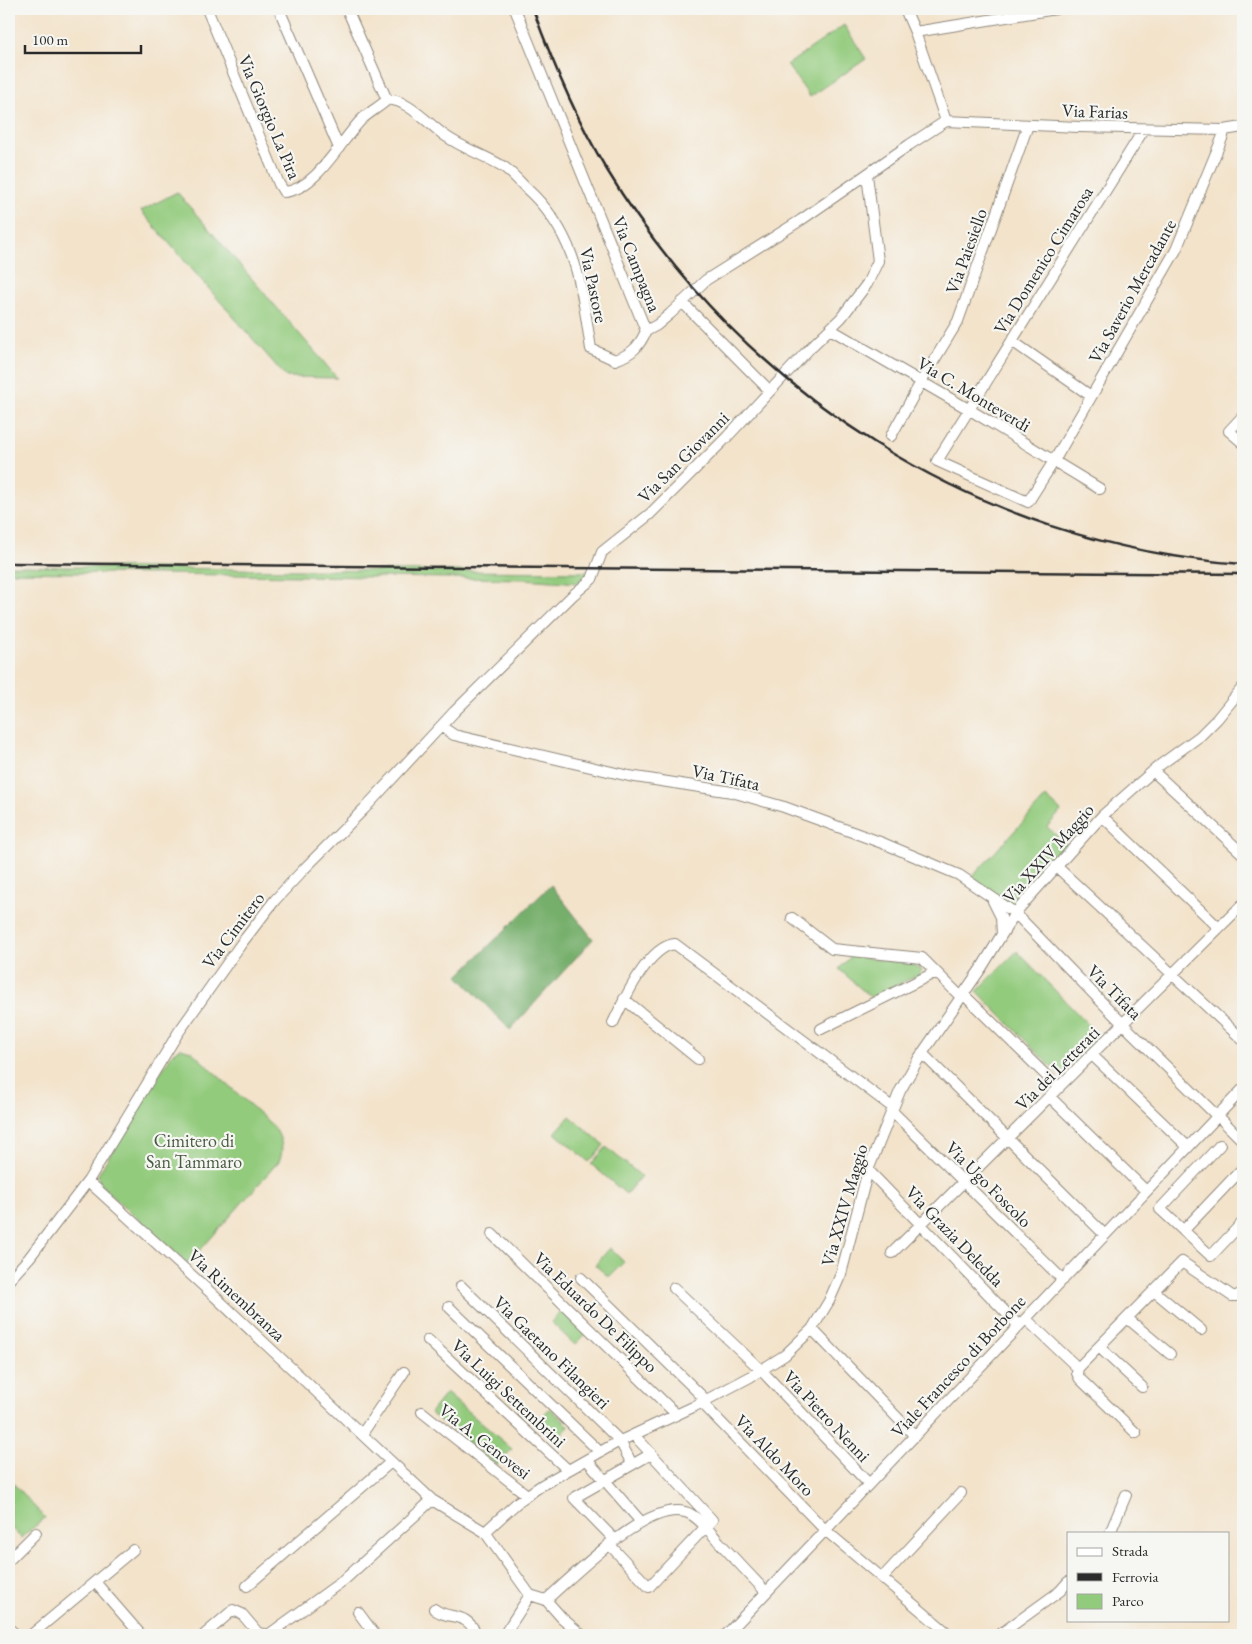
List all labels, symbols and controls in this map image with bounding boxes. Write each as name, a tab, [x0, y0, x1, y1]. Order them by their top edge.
scale bar	[25, 22, 141, 54]
text: 100 m	[32, 30, 69, 49]
street label: Via Giorgio La Pira	[233, 51, 307, 183]
street label: Via Farias	[1062, 98, 1129, 124]
street label: Via Domenico Cimarosa	[988, 181, 1098, 338]
street label: Via Paiesiello	[940, 205, 992, 297]
street label: Via Campagna	[607, 213, 667, 316]
street label: Via Saverio Mercadante	[1083, 215, 1181, 367]
street label: Via Pastore	[575, 245, 613, 325]
street label: Via C. Monteverdi	[913, 351, 1035, 437]
street label: Via San Giovanni	[632, 406, 734, 508]
street label: Via Tifata	[690, 759, 763, 796]
street label: Via XXIV Maggio	[997, 798, 1099, 908]
street label: Via Cimitero	[197, 887, 269, 973]
street label: Via Tifata	[1083, 960, 1148, 1025]
street label: Via dei Letterati	[1010, 1021, 1104, 1115]
park label: Cimitero di San Tammaro	[146, 1129, 242, 1173]
street label: Via Ugo Foscolo	[941, 1136, 1037, 1232]
street label: Via XXIV Maggio	[816, 1141, 872, 1269]
street label: Via Grazia Deledda	[901, 1181, 1010, 1292]
street label: Via Rimembranza	[183, 1244, 291, 1347]
street label: Via Eduardo De Filippo	[529, 1247, 663, 1377]
street label: Via Gaetano Filangieri	[489, 1290, 616, 1414]
street label: Viale Francesco di Borbone	[886, 1290, 1030, 1442]
street label: Via Luigi Settembrini	[447, 1334, 572, 1452]
street label: Via Pietro Nenni	[779, 1365, 876, 1467]
street label: Via A. Genovesi	[435, 1398, 536, 1484]
street label: Via Aldo Moro	[730, 1409, 820, 1501]
legend	[1067, 1532, 1230, 1622]
text: Strada	[1112, 1541, 1148, 1560]
text: Ferrovia	[1112, 1567, 1159, 1586]
text: Parco	[1112, 1591, 1144, 1610]

